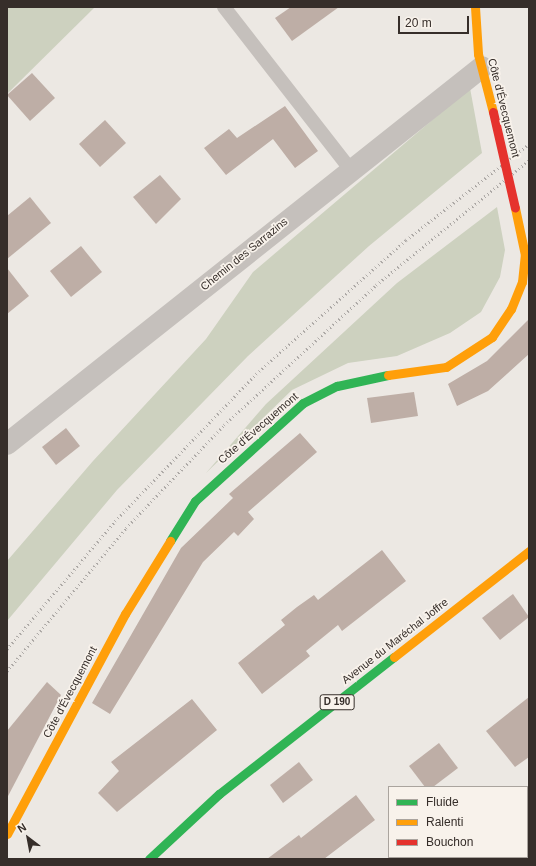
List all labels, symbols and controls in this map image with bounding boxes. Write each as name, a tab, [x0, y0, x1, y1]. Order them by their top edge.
scale bar	[400, 8, 471, 34]
text: 20 m	[405, 16, 432, 30]
street label: Côte d'Évecquemont	[485, 57, 523, 159]
street label: Chemin des Sarrazins	[198, 215, 290, 293]
street label: Côte d'Évecquemont	[215, 390, 301, 466]
street label: Avenue du Maréchal Joffre	[339, 595, 451, 687]
street label: Côte d'Évecquemont	[40, 644, 100, 740]
road number: D 190	[319, 694, 355, 710]
legend	[388, 786, 528, 858]
text: Fluide	[426, 795, 459, 809]
text: Ralenti	[426, 815, 463, 829]
north arrow	[8, 818, 48, 858]
text: N	[15, 821, 28, 835]
text: Bouchon	[426, 835, 473, 849]

